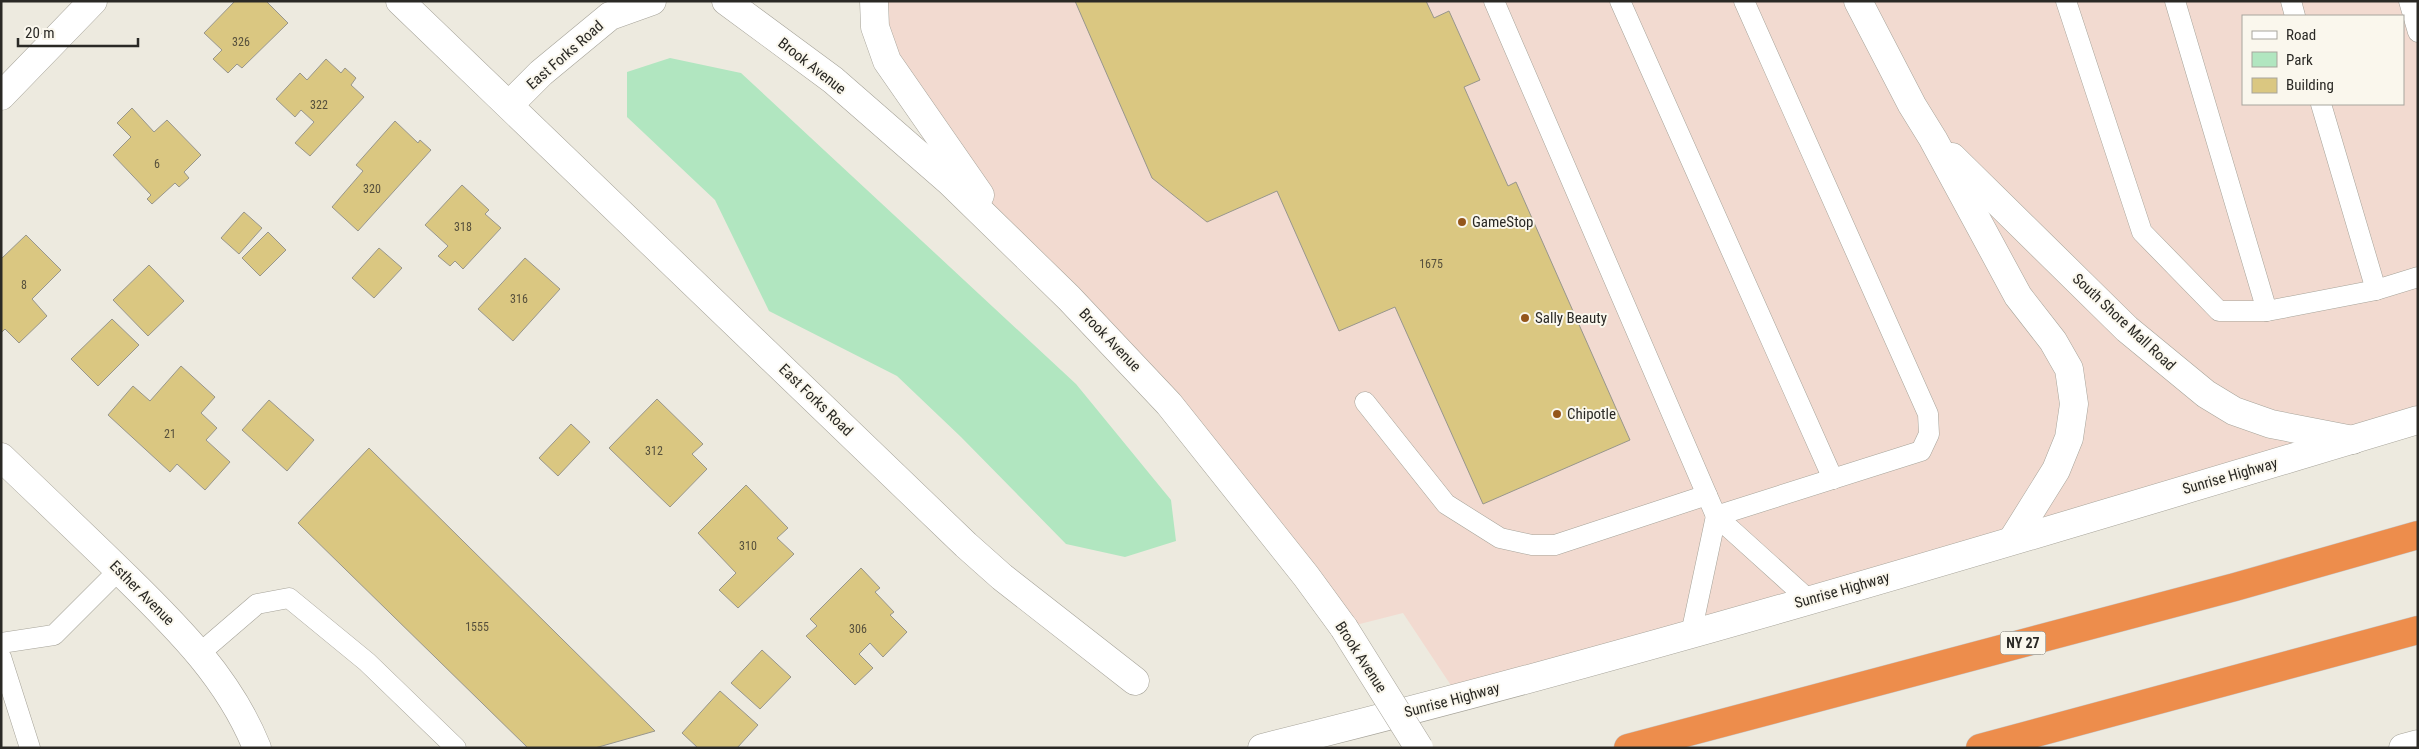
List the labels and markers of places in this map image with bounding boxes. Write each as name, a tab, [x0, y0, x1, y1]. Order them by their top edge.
place label: GameStop	[1472, 213, 1533, 231]
marker: GameStop	[1456, 216, 1468, 228]
place label: Sally Beauty	[1535, 309, 1607, 327]
marker: Sally Beauty	[1519, 312, 1531, 324]
place label: Chipotle	[1567, 405, 1616, 423]
marker: Chipotle	[1551, 408, 1563, 420]

